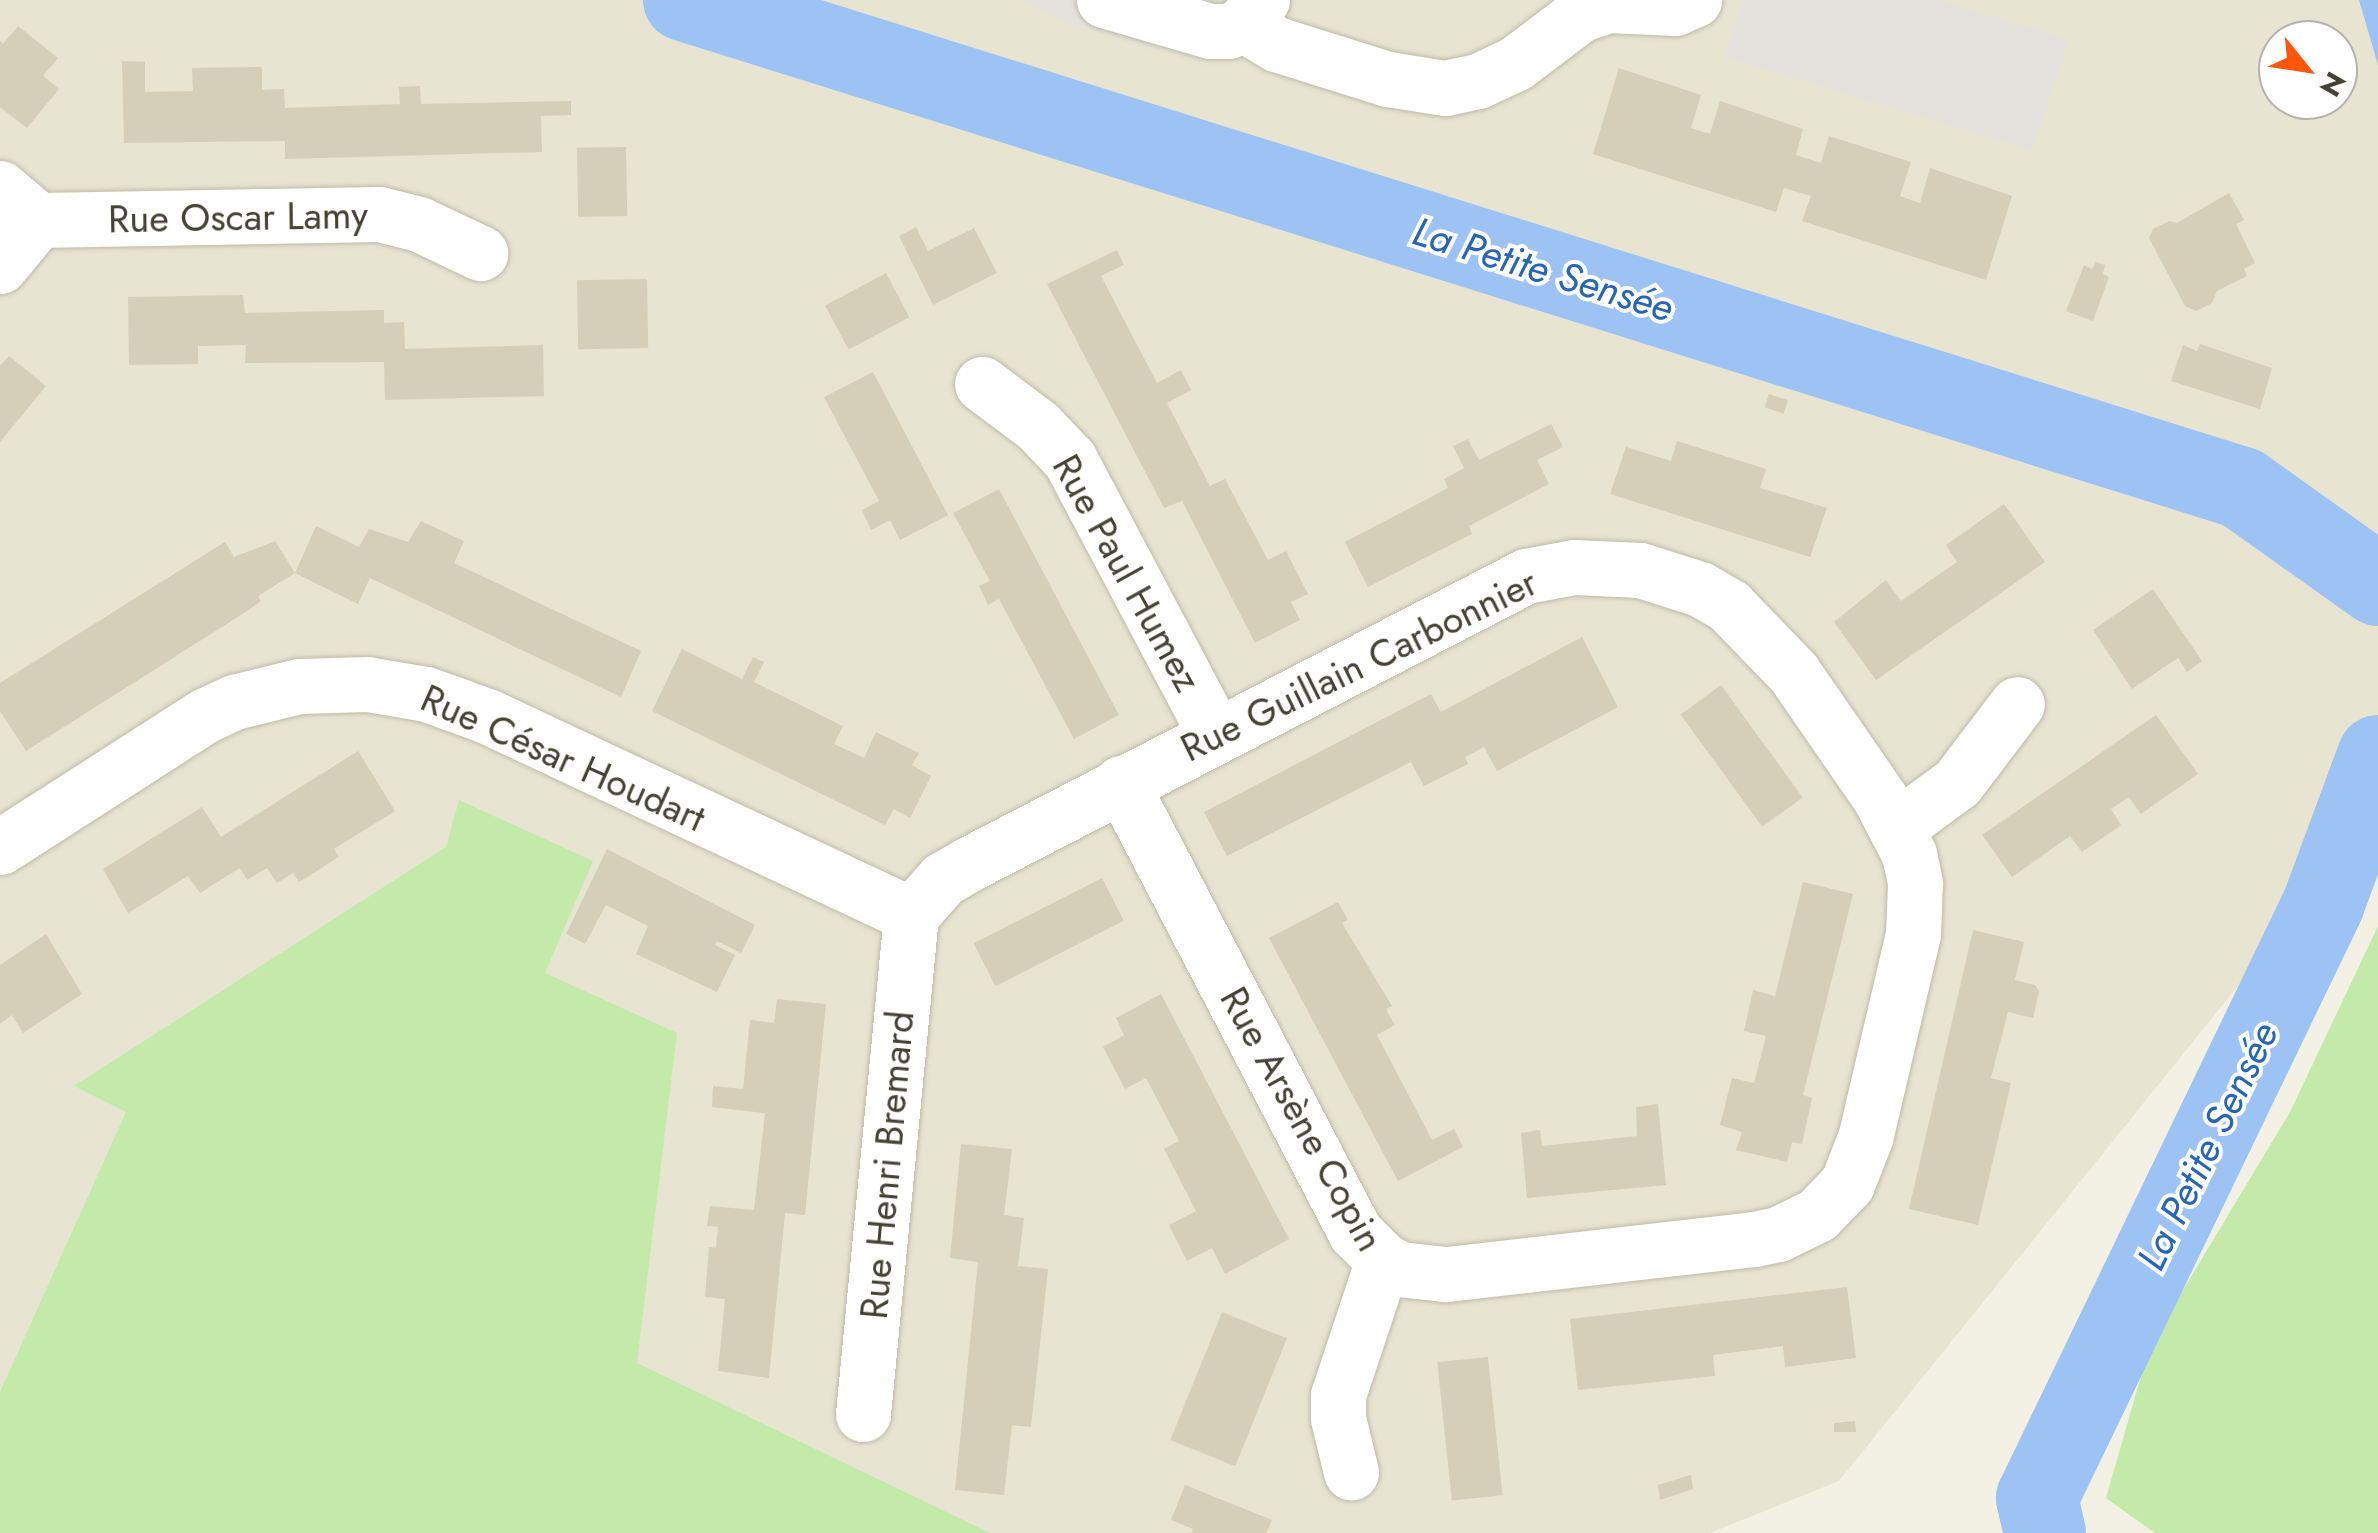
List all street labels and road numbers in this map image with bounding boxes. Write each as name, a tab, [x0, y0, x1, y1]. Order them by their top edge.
street label: Rue Oscar Lamy	[108, 192, 368, 242]
street label: Rue Paul Humez	[1043, 447, 1211, 699]
street label: Rue Guillain Carbonnier	[1173, 559, 1545, 771]
street label: Rue César Houdart	[414, 675, 712, 841]
street label: Rue Arsène Copin	[1211, 979, 1393, 1259]
street label: Rue Henri Bremard	[851, 1009, 923, 1321]

